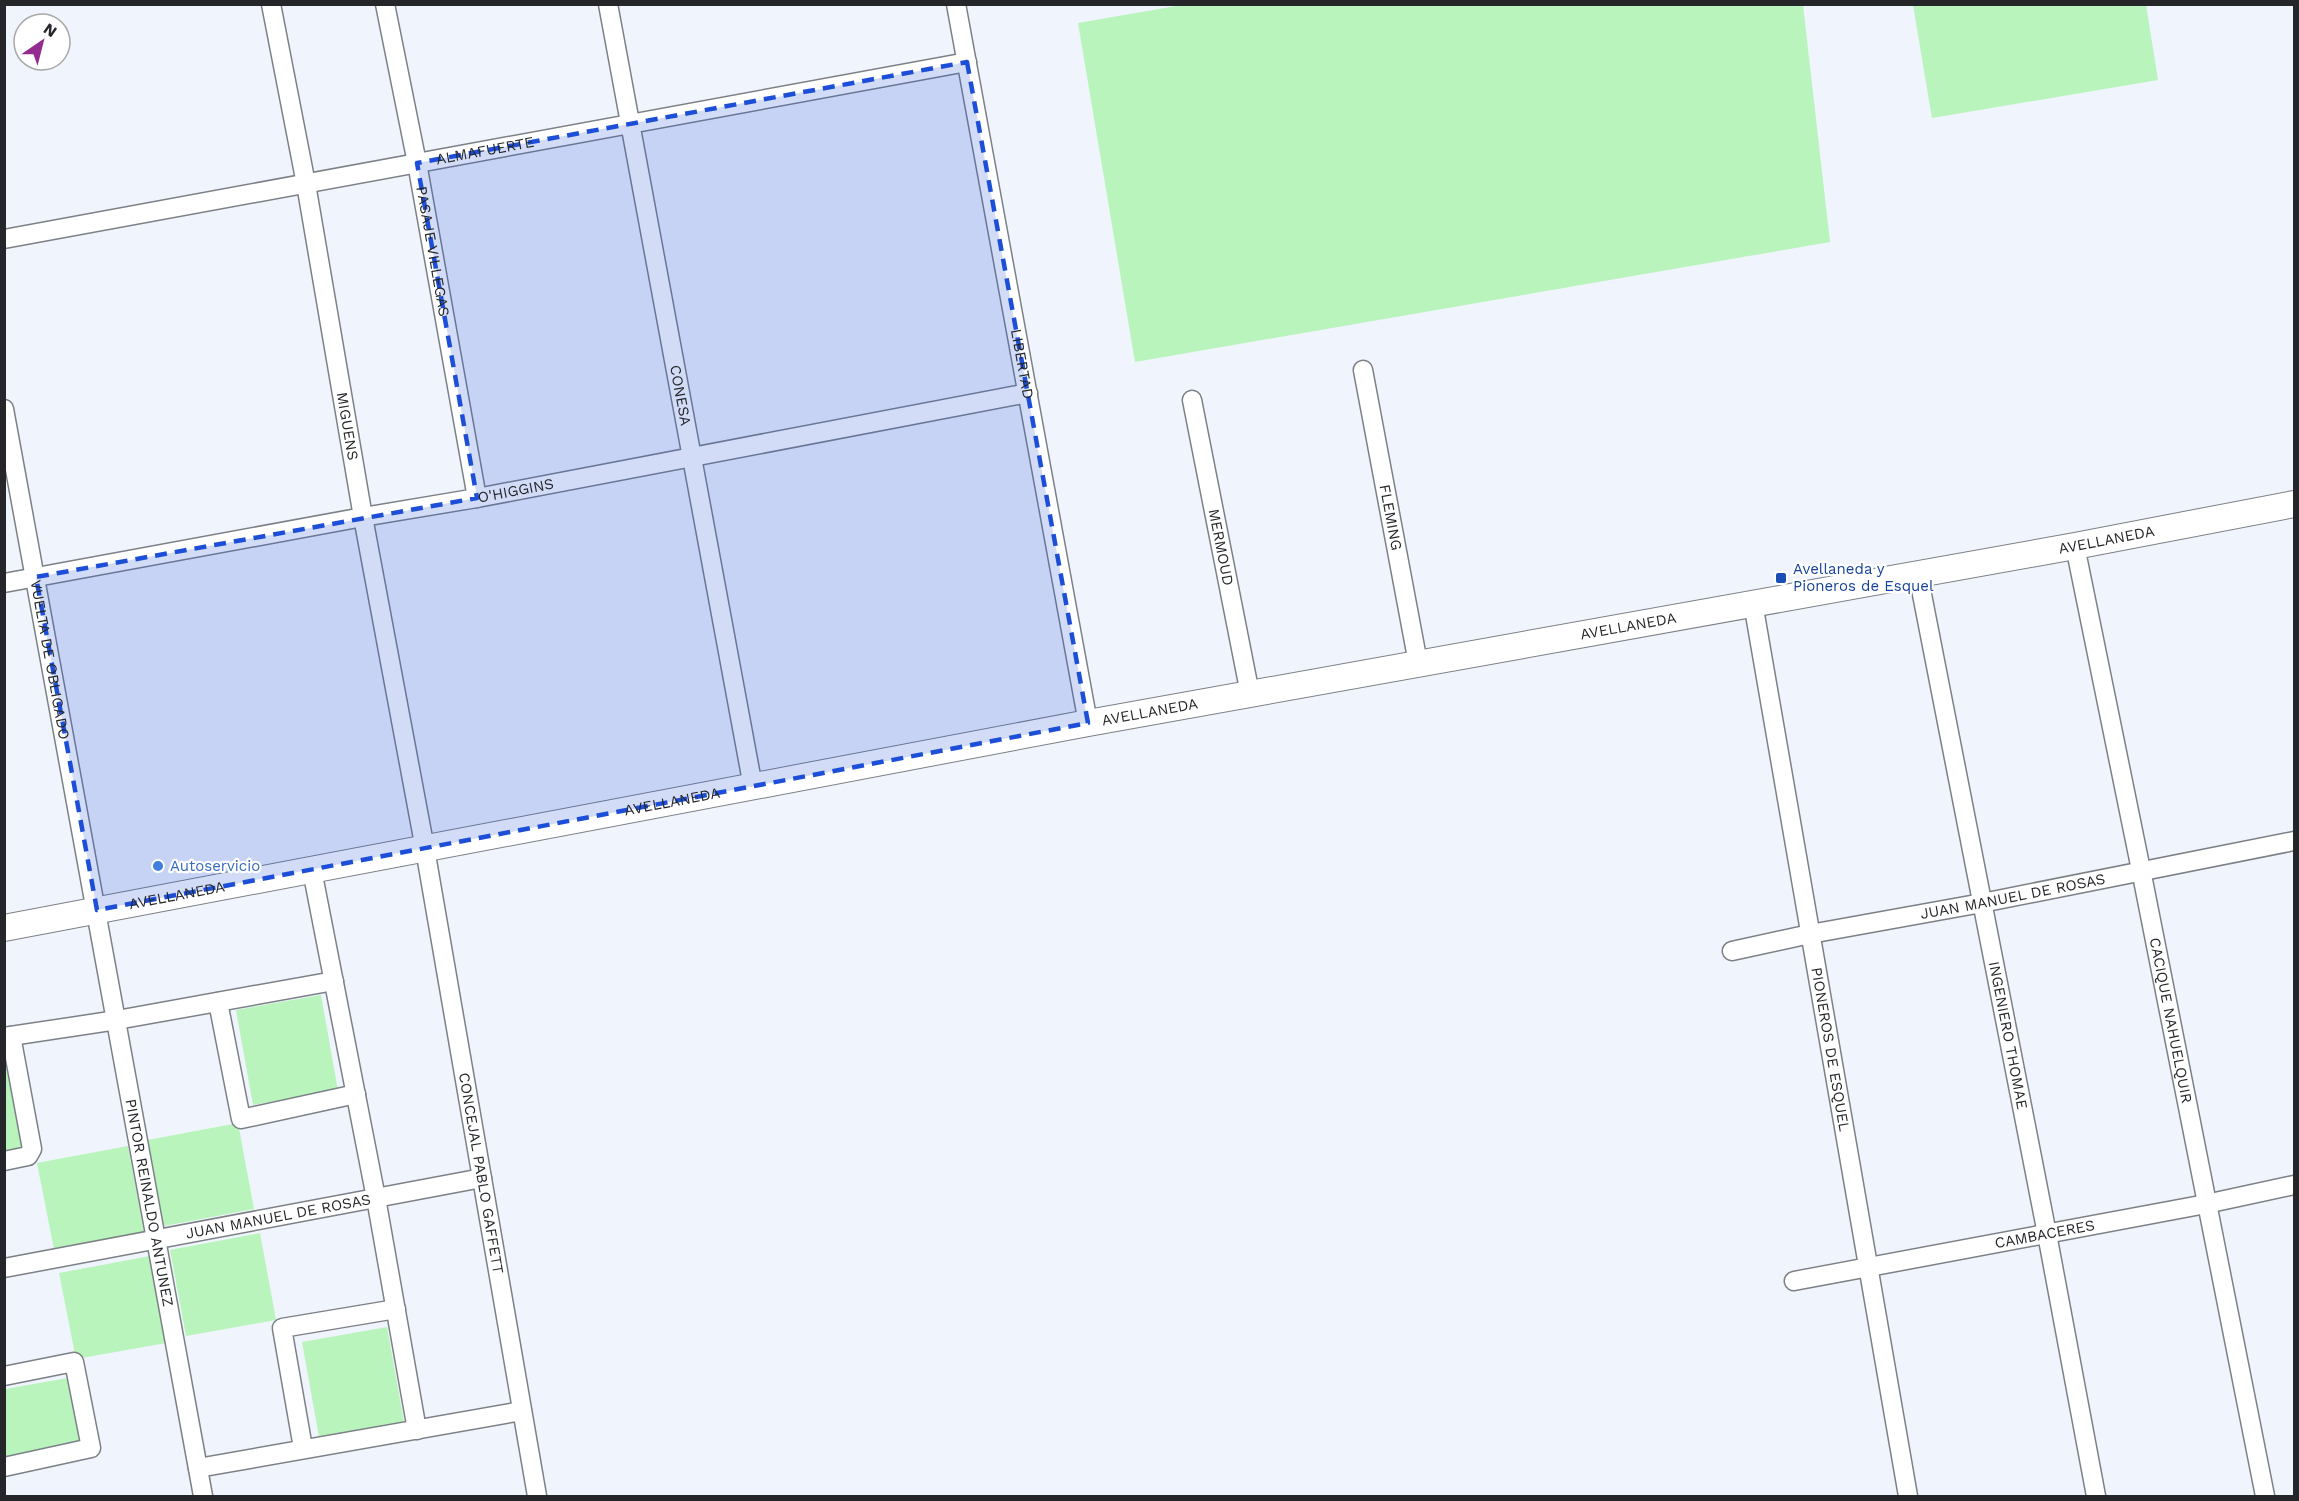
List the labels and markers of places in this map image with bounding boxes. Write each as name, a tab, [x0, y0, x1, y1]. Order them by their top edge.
place label: Avellaneda y Pioneros de Esquel	[1793, 560, 1934, 595]
marker: Avellaneda y Pioneros de Esquel	[1774, 571, 1788, 585]
place label: Autoservicio	[170, 857, 260, 875]
marker: Autoservicio	[151, 859, 165, 873]

